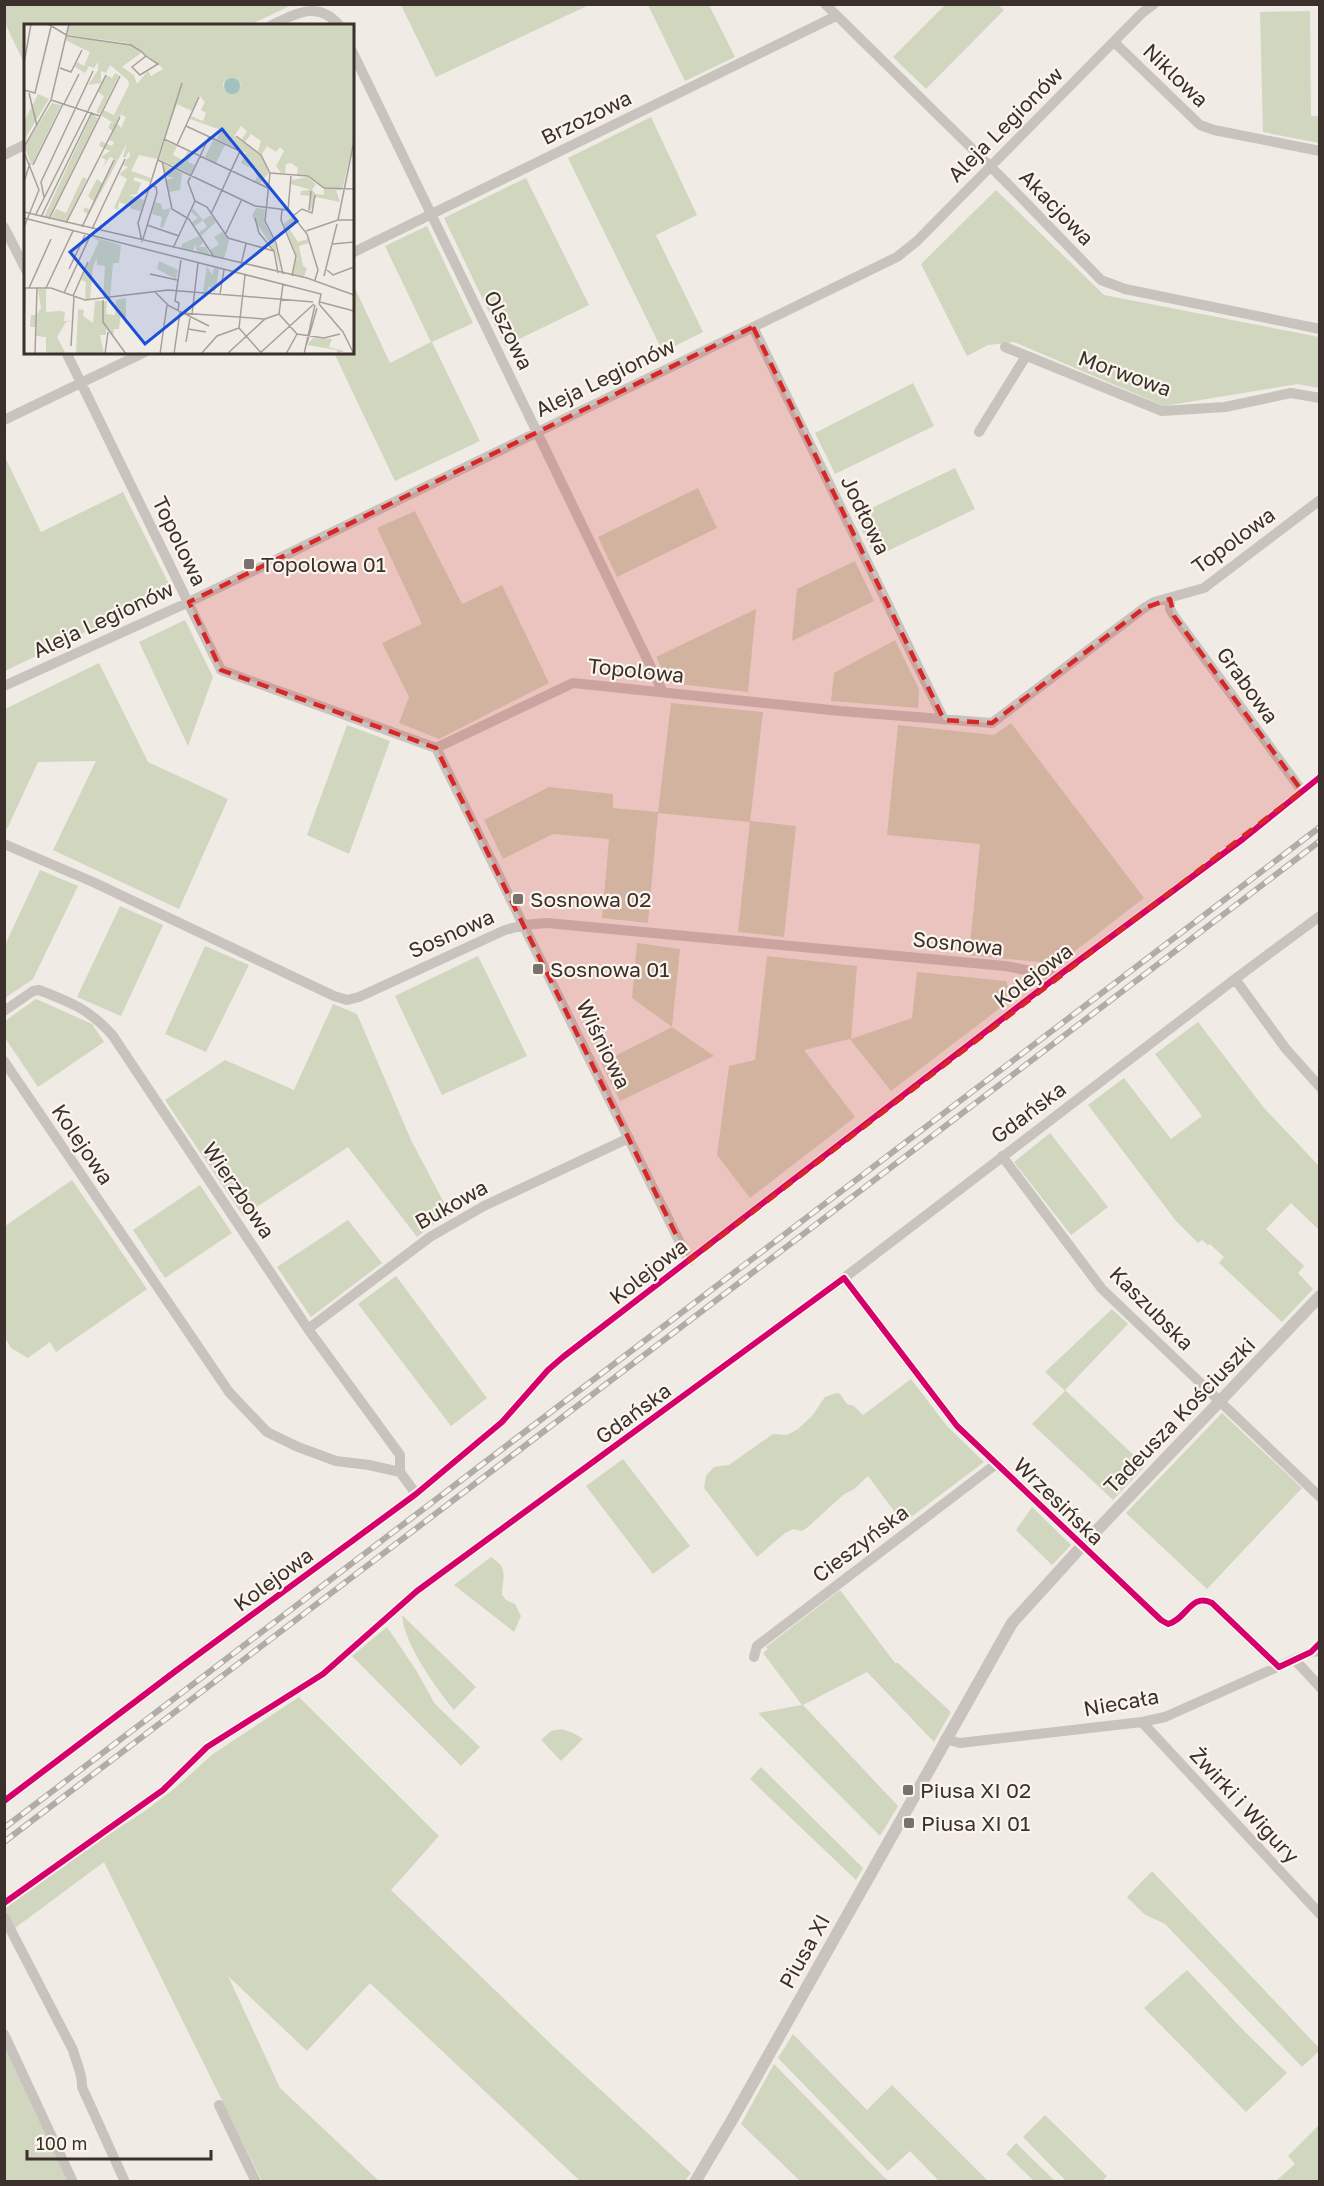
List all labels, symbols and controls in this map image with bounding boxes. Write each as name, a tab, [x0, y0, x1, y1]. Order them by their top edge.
inset map	[24, 24, 354, 354]
street label: Niklowa	[1138, 38, 1214, 112]
street label: Aleja Legionów	[942, 61, 1068, 187]
street label: Brzozowa	[537, 84, 635, 150]
street label: Akacjowa	[1014, 164, 1100, 250]
street label: Olszowa	[479, 286, 539, 374]
street label: Aleja Legionów	[531, 332, 679, 422]
street label: Morwowa	[1075, 344, 1175, 402]
street label: Jodłowa	[836, 471, 896, 559]
street label: Topolowa	[147, 492, 213, 590]
street label: Topolowa	[1186, 501, 1280, 579]
place label: Topolowa 01	[261, 551, 386, 577]
marker: Topolowa 01	[242, 557, 256, 571]
street label: Aleja Legionów	[28, 575, 178, 663]
street label: Grabowa	[1211, 642, 1285, 728]
street label: Topolowa	[587, 652, 685, 688]
place label: Sosnowa 02	[530, 886, 651, 912]
marker: Sosnowa 02	[511, 892, 525, 906]
street label: Sosnowa	[404, 903, 498, 963]
street label: Sosnowa	[911, 925, 1005, 961]
street label: Kolejowa	[989, 937, 1077, 1013]
place label: Sosnowa 01	[550, 956, 669, 982]
marker: Sosnowa 01	[531, 962, 545, 976]
street label: Wiśniowa	[571, 995, 637, 1093]
street label: Gdańska	[985, 1075, 1071, 1149]
street label: Kolejowa	[47, 1099, 119, 1189]
street label: Wierzbowa	[197, 1137, 281, 1243]
street label: Bukowa	[410, 1173, 492, 1235]
street label: Kolejowa	[604, 1232, 692, 1310]
street label: Kaszubska	[1105, 1261, 1199, 1355]
street label: Tadeusza Kościuszki	[1098, 1332, 1260, 1498]
street label: Gdańska	[590, 1377, 676, 1449]
street label: Wrzesińska	[1008, 1452, 1110, 1550]
street label: Cieszyńska	[807, 1498, 913, 1588]
street label: Kolejowa	[228, 1541, 318, 1617]
street label: Niecała	[1081, 1683, 1161, 1721]
street label: Żwirki i Wigury	[1185, 1742, 1305, 1868]
place label: Piusa XI 02	[920, 1777, 1031, 1803]
marker: Piusa XI 02	[901, 1783, 915, 1797]
place label: Piusa XI 01	[921, 1810, 1030, 1836]
marker: Piusa XI 01	[902, 1816, 916, 1830]
street label: Piusa XI	[773, 1909, 835, 1993]
scale bar	[27, 2123, 212, 2161]
text: 100 m	[36, 2132, 87, 2154]

